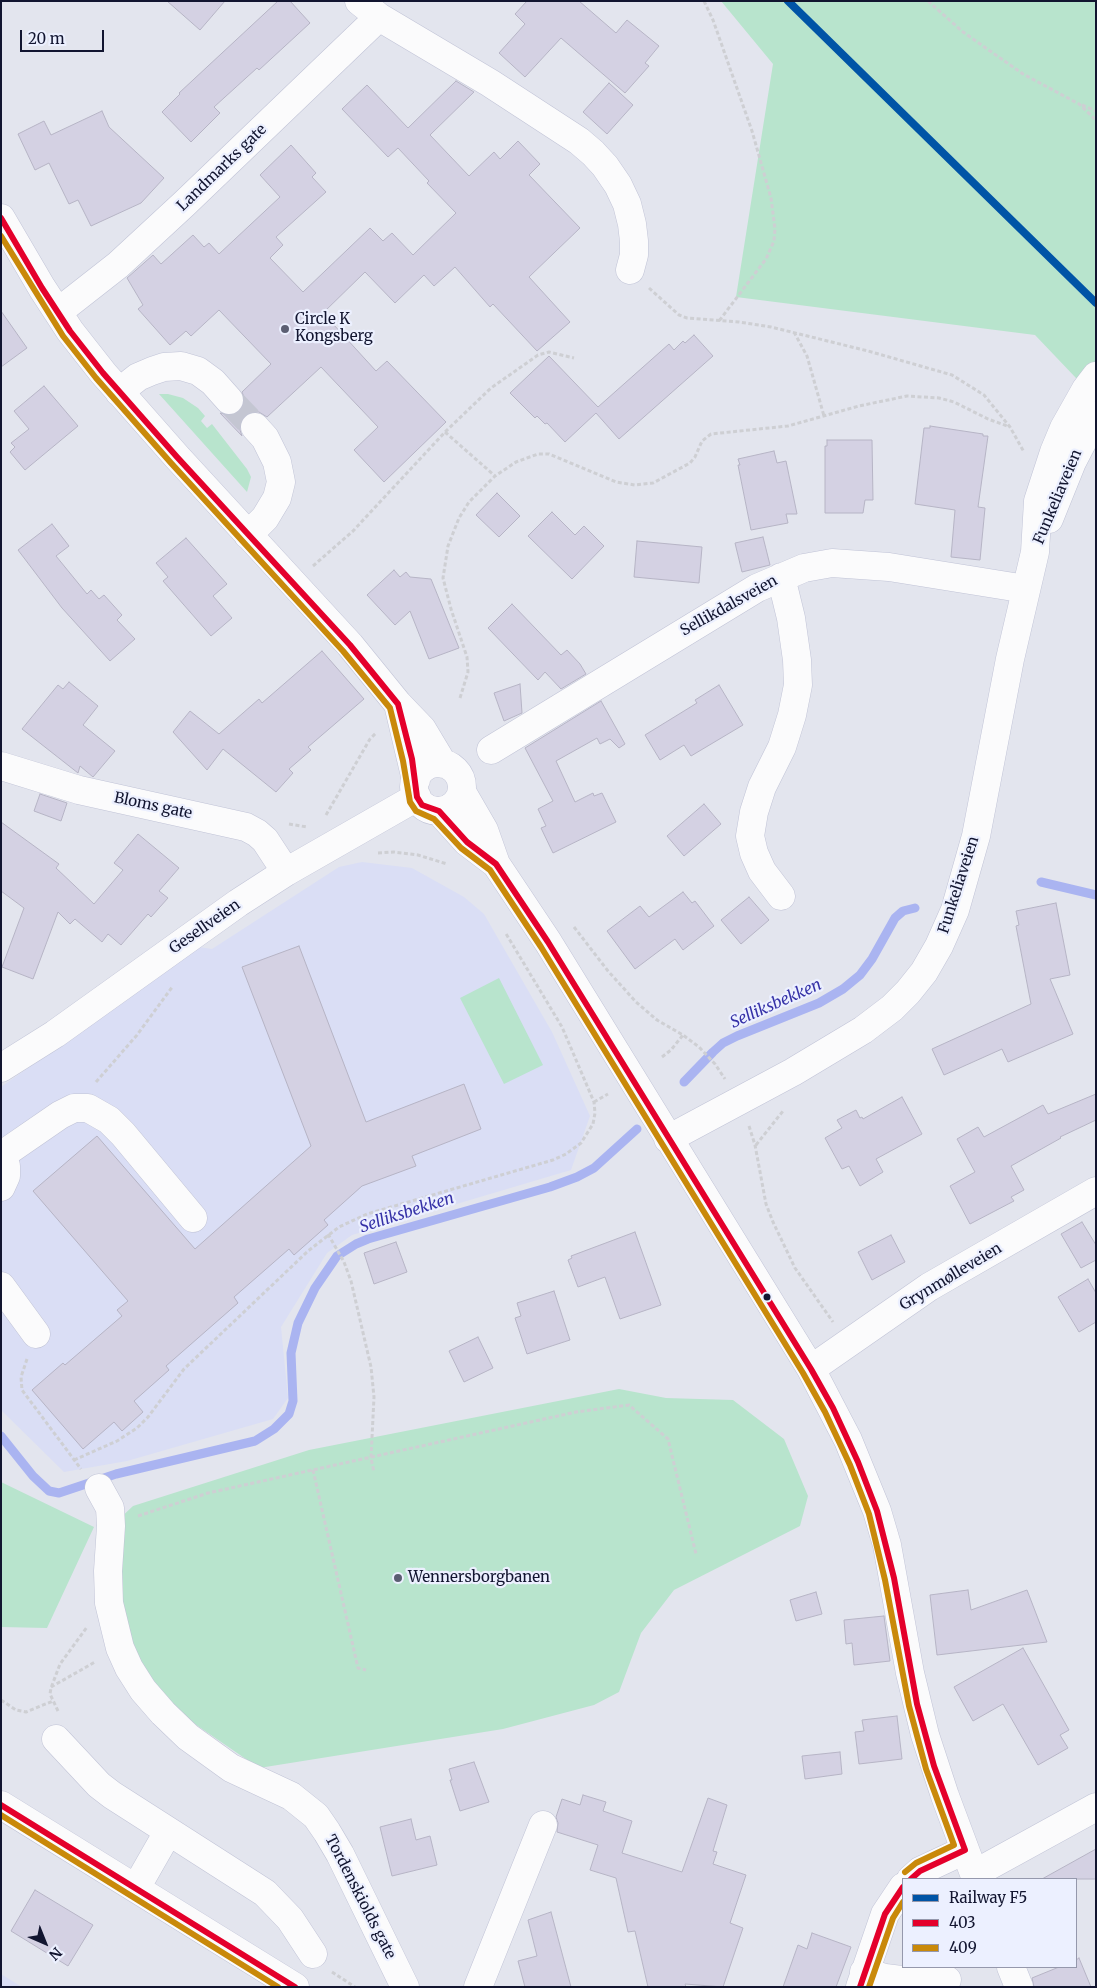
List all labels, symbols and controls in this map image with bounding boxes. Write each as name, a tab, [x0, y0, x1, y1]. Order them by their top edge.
scale bar	[22, 20, 106, 52]
text: 20 m	[28, 29, 65, 48]
street label: Landmarks gate	[174, 121, 270, 215]
place label: Circle K Kongsberg	[295, 311, 373, 346]
marker: Circle K Kongsberg	[279, 323, 291, 335]
street label: Funkeliaveien	[1030, 447, 1086, 547]
street label: Sellikdalsveien	[677, 572, 781, 640]
street label: Bloms gate	[112, 789, 194, 823]
street label: Funkeliaveien	[935, 834, 983, 936]
street label: Gesellveien	[166, 896, 244, 958]
water label: Selliksbekken	[727, 975, 825, 1033]
water label: Selliksbekken	[358, 1189, 456, 1237]
street label: Grynmølleveien	[897, 1239, 1005, 1315]
unlabelled marker	[762, 1292, 772, 1302]
place label: Wennersborgbanen	[408, 1569, 550, 1587]
marker: Wennersborgbanen	[392, 1572, 404, 1584]
street label: Tordenskiolds gate	[321, 1832, 399, 1962]
legend	[902, 1878, 1077, 1968]
text: Railway F5	[949, 1888, 1027, 1907]
text: 403	[949, 1913, 976, 1932]
north arrow	[20, 1918, 70, 1968]
text: 409	[949, 1938, 977, 1957]
text: N	[45, 1943, 66, 1964]

